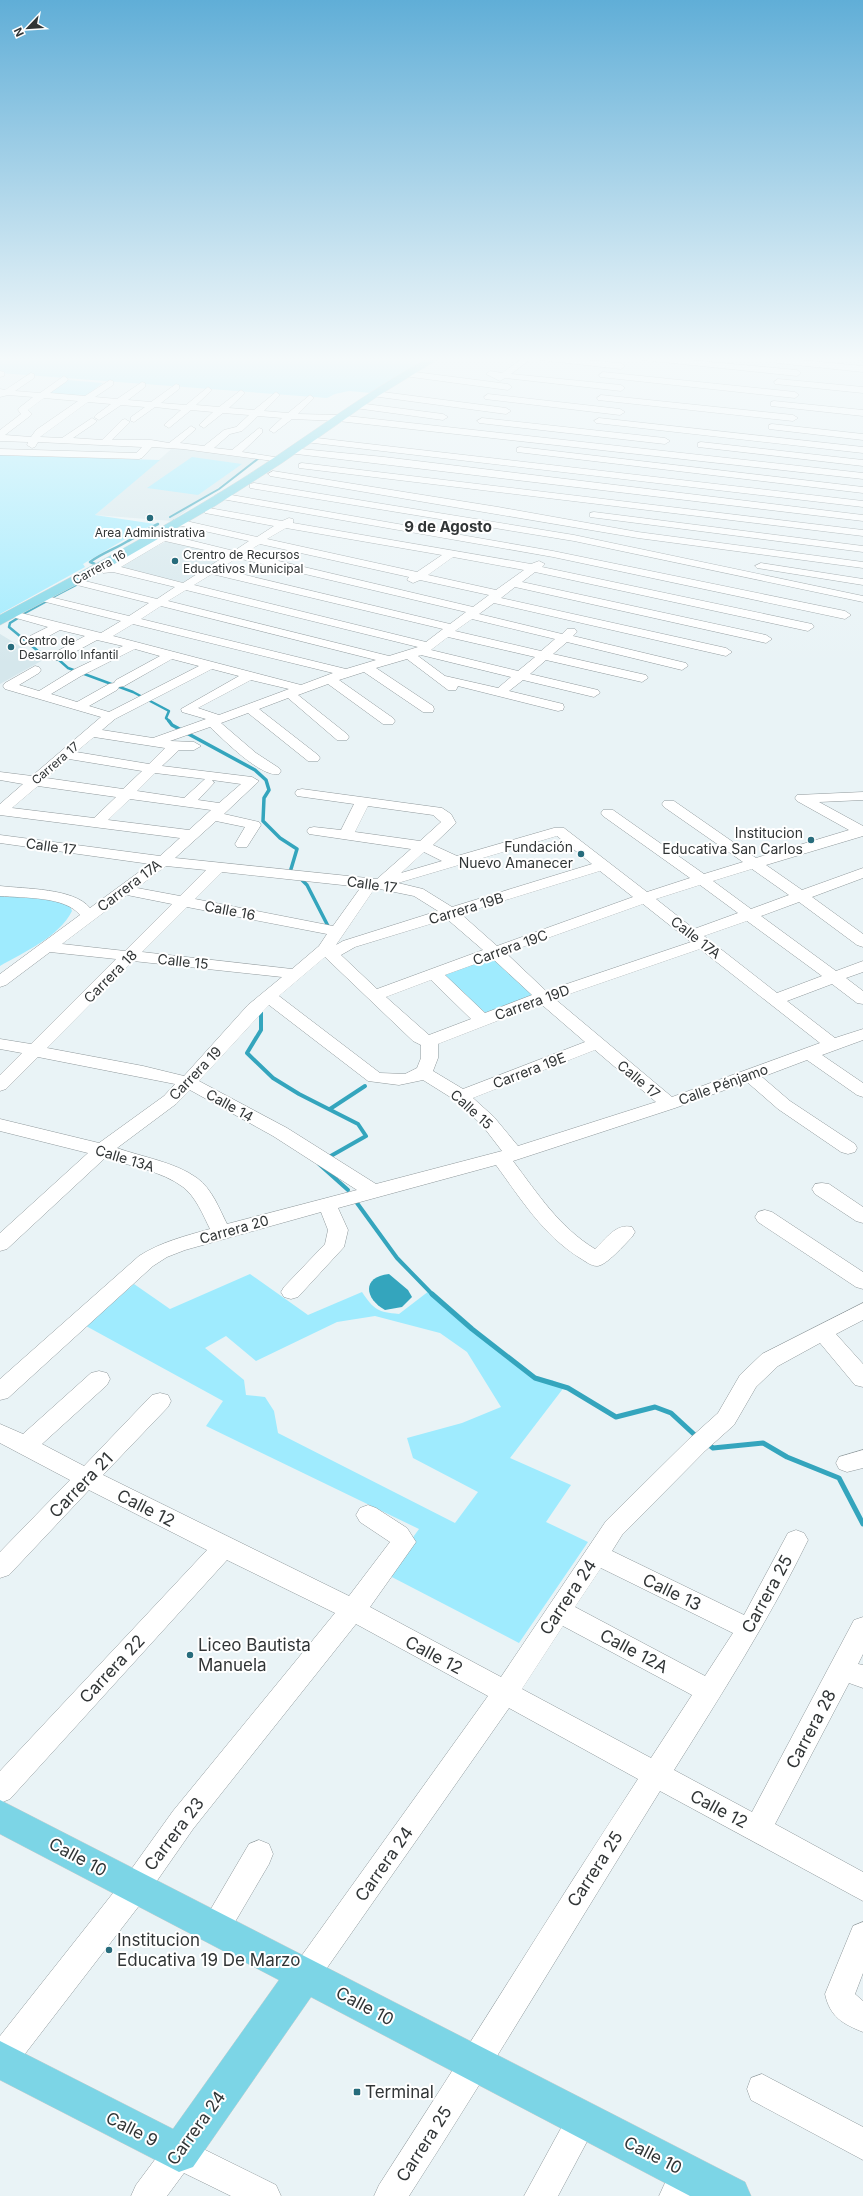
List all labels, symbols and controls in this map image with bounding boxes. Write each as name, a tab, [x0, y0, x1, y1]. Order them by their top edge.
north arrow	[8, 8, 48, 48]
text: N	[11, 25, 27, 39]
marker: Area Administrativa	[145, 513, 155, 523]
district label: 9 de Agosto	[404, 517, 492, 536]
place label: Area Administrativa	[95, 525, 205, 540]
street label: Carrera 16	[70, 546, 128, 588]
place label: Crentro de Recursos Educativos Municipal	[183, 547, 303, 576]
marker: Crentro de Recursos Educativos Municipal	[170, 556, 180, 566]
place label: Centro de Desarrollo Infantil	[19, 633, 118, 662]
marker: Centro de Desarrollo Infantil	[6, 642, 16, 652]
street label: Carrera 17	[28, 738, 82, 788]
place label: Institucion Educativa San Carlos	[662, 824, 803, 857]
street label: Calle 17	[25, 834, 77, 858]
marker: Institucion Educativa San Carlos	[806, 835, 816, 845]
place label: Fundación Nuevo Amanecer	[459, 838, 573, 871]
marker: Fundación Nuevo Amanecer	[576, 849, 586, 859]
street label: Carrera 17A	[94, 855, 165, 915]
street label: Calle 17	[346, 872, 398, 896]
street label: Carrera 19B	[427, 889, 505, 927]
street label: Calle 16	[203, 897, 257, 923]
street label: Calle 17A	[668, 912, 725, 962]
street label: Carrera 19C	[470, 926, 550, 968]
street label: Carrera 18	[80, 946, 140, 1006]
street label: Calle 15	[157, 950, 209, 972]
street label: Carrera 19D	[492, 981, 572, 1023]
street label: Carrera 19	[165, 1043, 225, 1103]
street label: Carrera 19E	[490, 1048, 568, 1092]
street label: Calle 17	[614, 1056, 664, 1102]
street label: Calle Pénjamo	[676, 1060, 770, 1108]
street label: Calle 14	[203, 1085, 257, 1125]
street label: Calle 15	[447, 1086, 497, 1132]
street label: Calle 13A	[93, 1141, 157, 1175]
street label: Carrera 20	[197, 1211, 271, 1247]
street label: Carrera 21	[45, 1448, 117, 1522]
street label: Calle 12	[114, 1485, 178, 1531]
street label: Carrera 25	[737, 1552, 797, 1636]
street label: Carrera 24	[536, 1556, 600, 1638]
street label: Calle 13	[640, 1569, 704, 1615]
street label: Calle 12A	[597, 1625, 672, 1677]
street label: Carrera 22	[75, 1631, 149, 1707]
street label: Calle 12	[402, 1632, 466, 1678]
place label: Liceo Bautista Manuela	[198, 1635, 311, 1675]
marker: Liceo Bautista Manuela	[185, 1650, 195, 1660]
street label: Carrera 28	[782, 1686, 840, 1772]
street label: Calle 12	[687, 1786, 751, 1832]
street label: Carrera 23	[140, 1794, 208, 1874]
street label: Carrera 24	[351, 1823, 417, 1905]
street label: Carrera 25	[563, 1827, 627, 1911]
street label: Calle 10	[46, 1833, 110, 1881]
place label: Institucion Educativa 19 De Marzo	[117, 1930, 300, 1970]
marker: Institucion Educativa 19 De Marzo	[104, 1945, 114, 1955]
street label: Calle 10	[333, 1982, 397, 2030]
place label: Terminal	[365, 2082, 434, 2102]
street label: Carrera 24	[162, 2087, 230, 2169]
marker: Terminal	[352, 2087, 362, 2097]
street label: Carrera 25	[392, 2102, 456, 2186]
street label: Calle 9	[103, 2108, 161, 2150]
street label: Calle 10	[621, 2132, 685, 2178]

